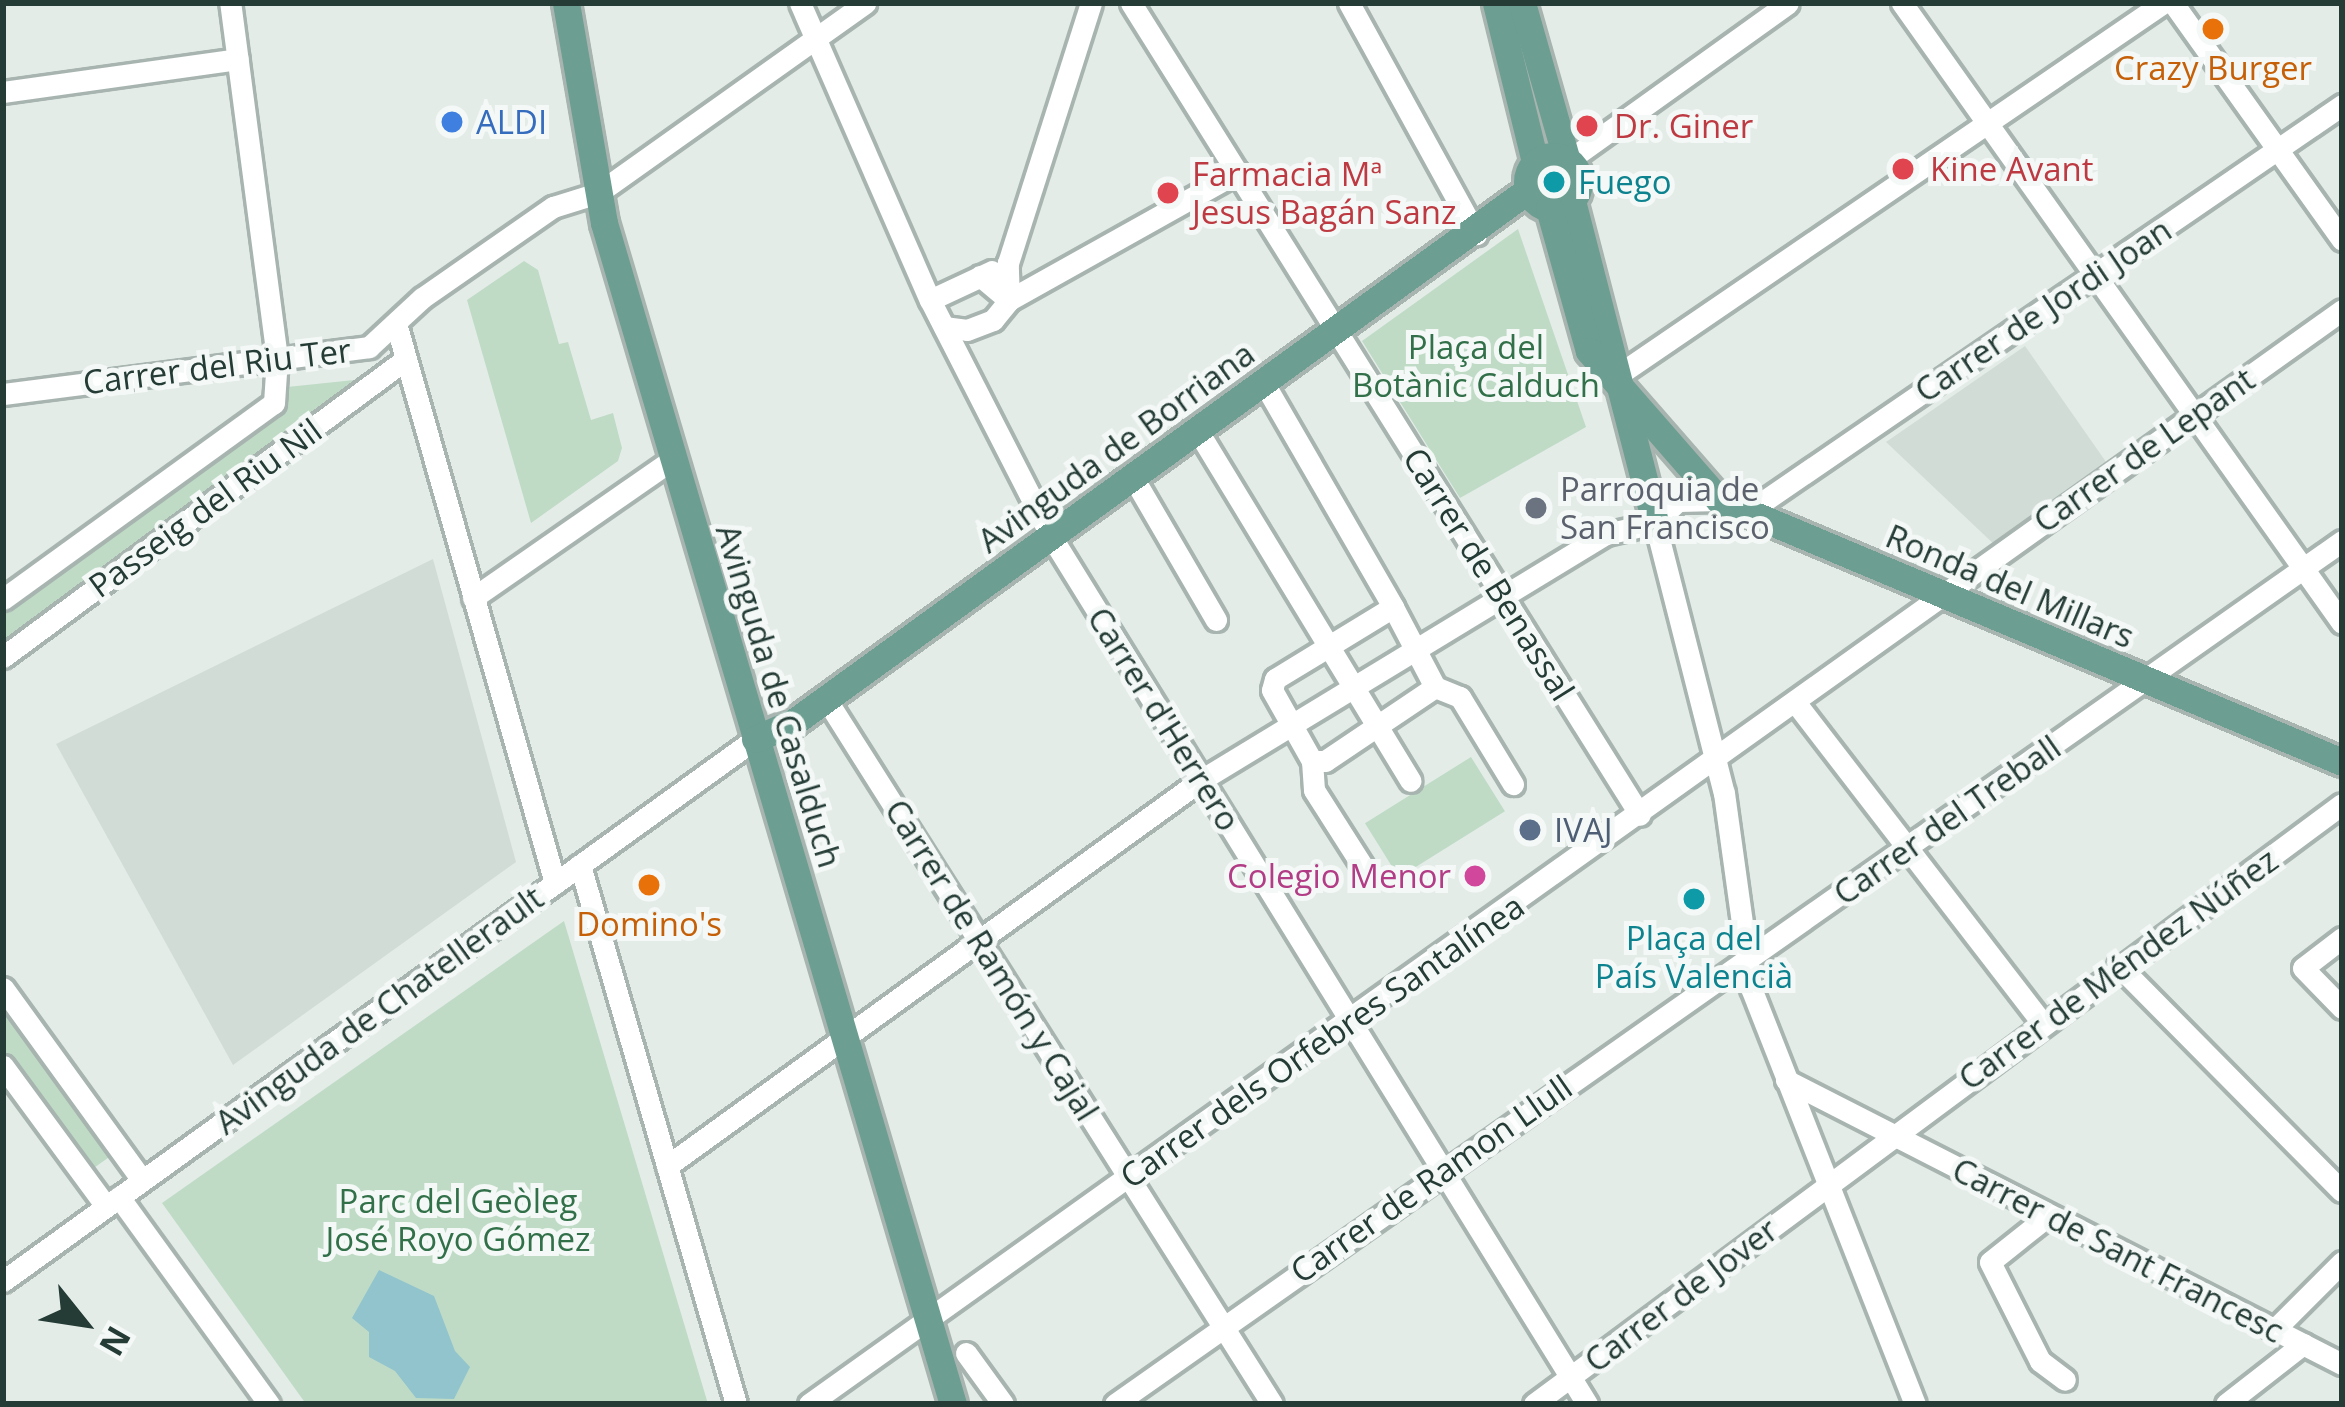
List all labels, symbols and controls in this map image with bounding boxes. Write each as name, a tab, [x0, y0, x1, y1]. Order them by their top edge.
marker: Crazy Burger	[2200, 16, 2226, 42]
place label: Crazy Burger	[2114, 48, 2312, 88]
place label: ALDI	[476, 102, 547, 142]
place label: Dr. Giner	[1614, 106, 1753, 146]
marker: ALDI	[439, 109, 465, 135]
marker: Dr. Giner	[1571, 110, 1603, 142]
place label: Kine Avant	[1930, 149, 2094, 189]
marker: Kine Avant	[1887, 153, 1919, 185]
place label: Farmacia Mª Jesus Bagán Sanz	[1192, 154, 1457, 232]
place label: Fuego	[1578, 162, 1672, 202]
marker: Fuego	[1541, 169, 1567, 195]
marker: Farmacia Mª Jesus Bagán Sanz	[1155, 180, 1181, 206]
street label: Carrer de Jordi Joan	[1907, 210, 2179, 410]
park label: Plaça del Botànic Calduch	[1352, 327, 1600, 405]
street label: Carrer del Riu Ter	[81, 330, 353, 402]
street label: Avinguda de Borriana	[970, 333, 1262, 561]
street label: Carrer de Lepant	[2026, 359, 2262, 541]
street label: Passeig del Riu Nil	[81, 410, 329, 606]
street label: Carrer de Benassal	[1395, 440, 1583, 708]
place label: Parroquia de San Francisco	[1560, 469, 1770, 547]
marker: Parroquia de San Francisco	[1523, 495, 1549, 521]
street label: Ronda del Millars	[1880, 516, 2140, 656]
street label: Avinguda de Casalduch	[708, 520, 850, 872]
street label: Carrer d'Herrero	[1079, 600, 1249, 838]
street label: Carrer del Treball	[1826, 727, 2068, 913]
street label: Carrer de Ramón y Cajal	[877, 792, 1107, 1128]
place label: IVAJ	[1554, 810, 1613, 850]
marker: IVAJ	[1517, 817, 1543, 843]
street label: Carrer de Méndez Núñez	[1951, 840, 2285, 1098]
place label: Colegio Menor	[1227, 856, 1451, 896]
marker: Colegio Menor	[1462, 863, 1488, 889]
marker: Domino's	[636, 872, 662, 898]
street label: Avinguda de Chatellerault	[207, 878, 551, 1142]
street label: Carrer dels Orfebres Santalínea	[1112, 886, 1532, 1196]
marker: Plaça del País Valencià	[1681, 886, 1707, 912]
place label: Domino's	[576, 904, 722, 944]
place label: Plaça del País Valencià	[1595, 918, 1793, 996]
street label: Carrer de Ramon Llull	[1283, 1067, 1579, 1291]
street label: Carrer de Sant Francesc	[1946, 1149, 2290, 1351]
park label: Parc del Geòleg José Royo Gómez	[325, 1181, 591, 1259]
street label: Carrer de Jover	[1577, 1210, 1785, 1380]
north arrow	[24, 1263, 144, 1383]
text: N	[89, 1318, 142, 1364]

